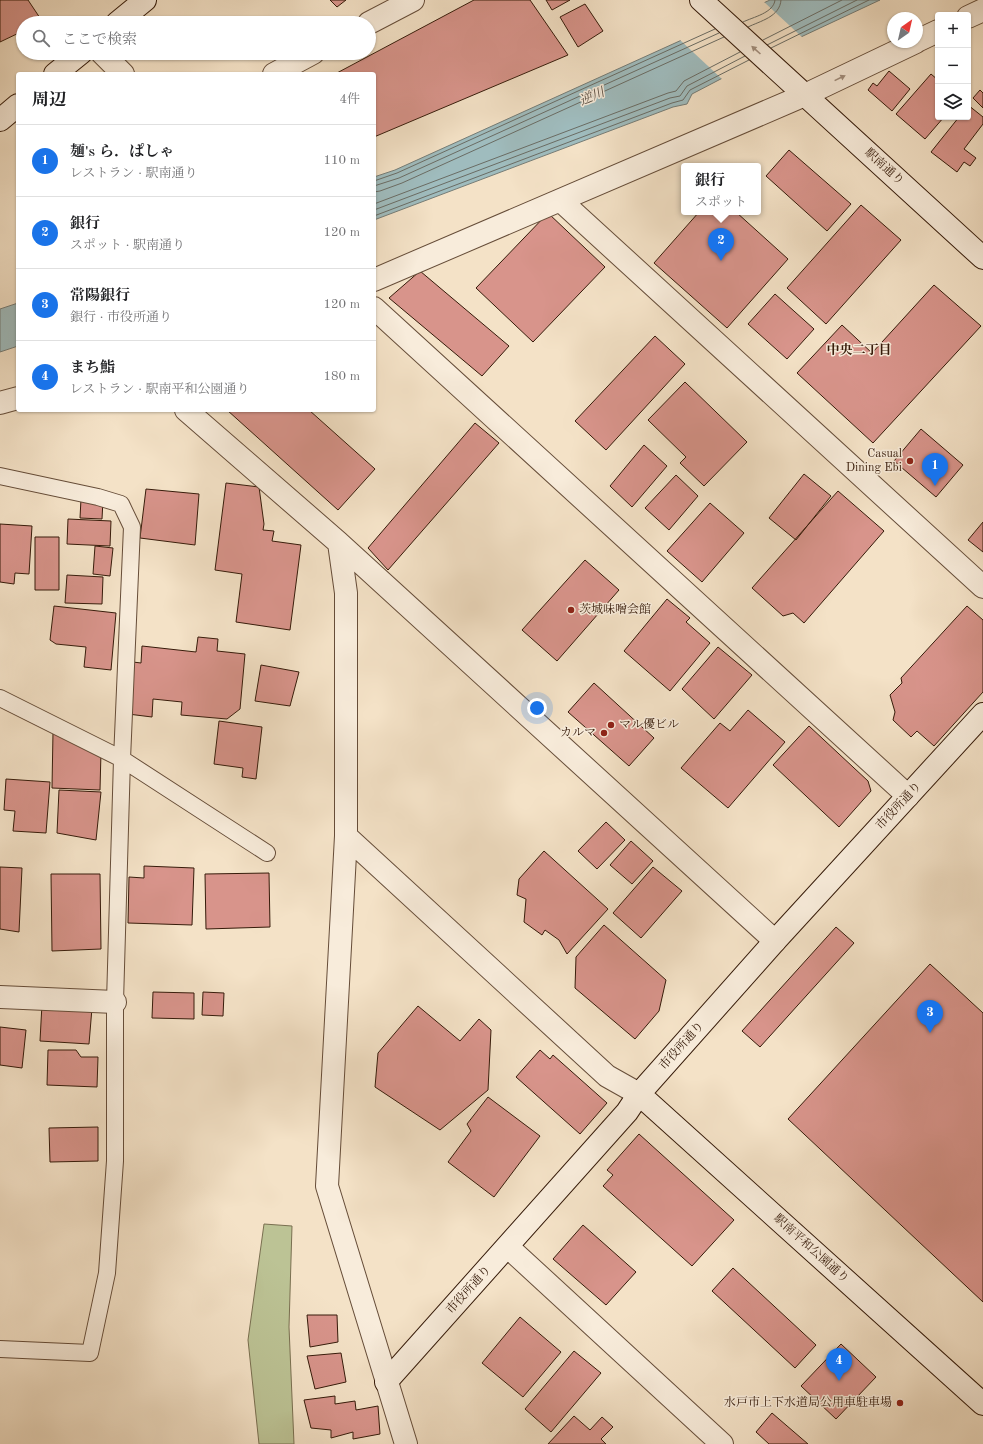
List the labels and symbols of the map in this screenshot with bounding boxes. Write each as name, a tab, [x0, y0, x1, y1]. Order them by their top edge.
north arrow	[887, 12, 923, 48]
one-way arrow	[751, 45, 761, 55]
one-way arrow	[835, 75, 846, 81]
water label: 逆川	[577, 84, 608, 108]
street label: 駅南通り	[862, 145, 907, 188]
pin: 2	[708, 228, 734, 261]
district label: 中央二丁目	[826, 342, 892, 357]
place label: Casual Dining Ebi	[846, 448, 902, 474]
pin: 1	[922, 453, 948, 486]
marker: Casual Dining Ebi	[905, 456, 915, 466]
place label: 茨城味噌会館	[579, 602, 651, 616]
marker: 茨城味噌会館	[566, 605, 576, 615]
your location	[527, 698, 547, 718]
place label: マル優ビル	[619, 717, 679, 731]
marker: マル優ビル	[606, 720, 616, 730]
place label: カルマ	[560, 726, 596, 739]
marker: カルマ	[599, 728, 609, 738]
street label: 市役所通り	[873, 779, 924, 832]
pin: 3	[917, 1000, 943, 1033]
street label: 市役所通り	[656, 1018, 707, 1072]
street label: 駅南平和公園通り	[771, 1211, 852, 1286]
street label: 市役所通り	[443, 1262, 494, 1316]
pin: 4	[826, 1348, 852, 1381]
place label: 水戸市上下水道局公用車駐車場	[724, 1395, 892, 1409]
marker: 水戸市上下水道局公用車駐車場	[895, 1398, 905, 1408]

